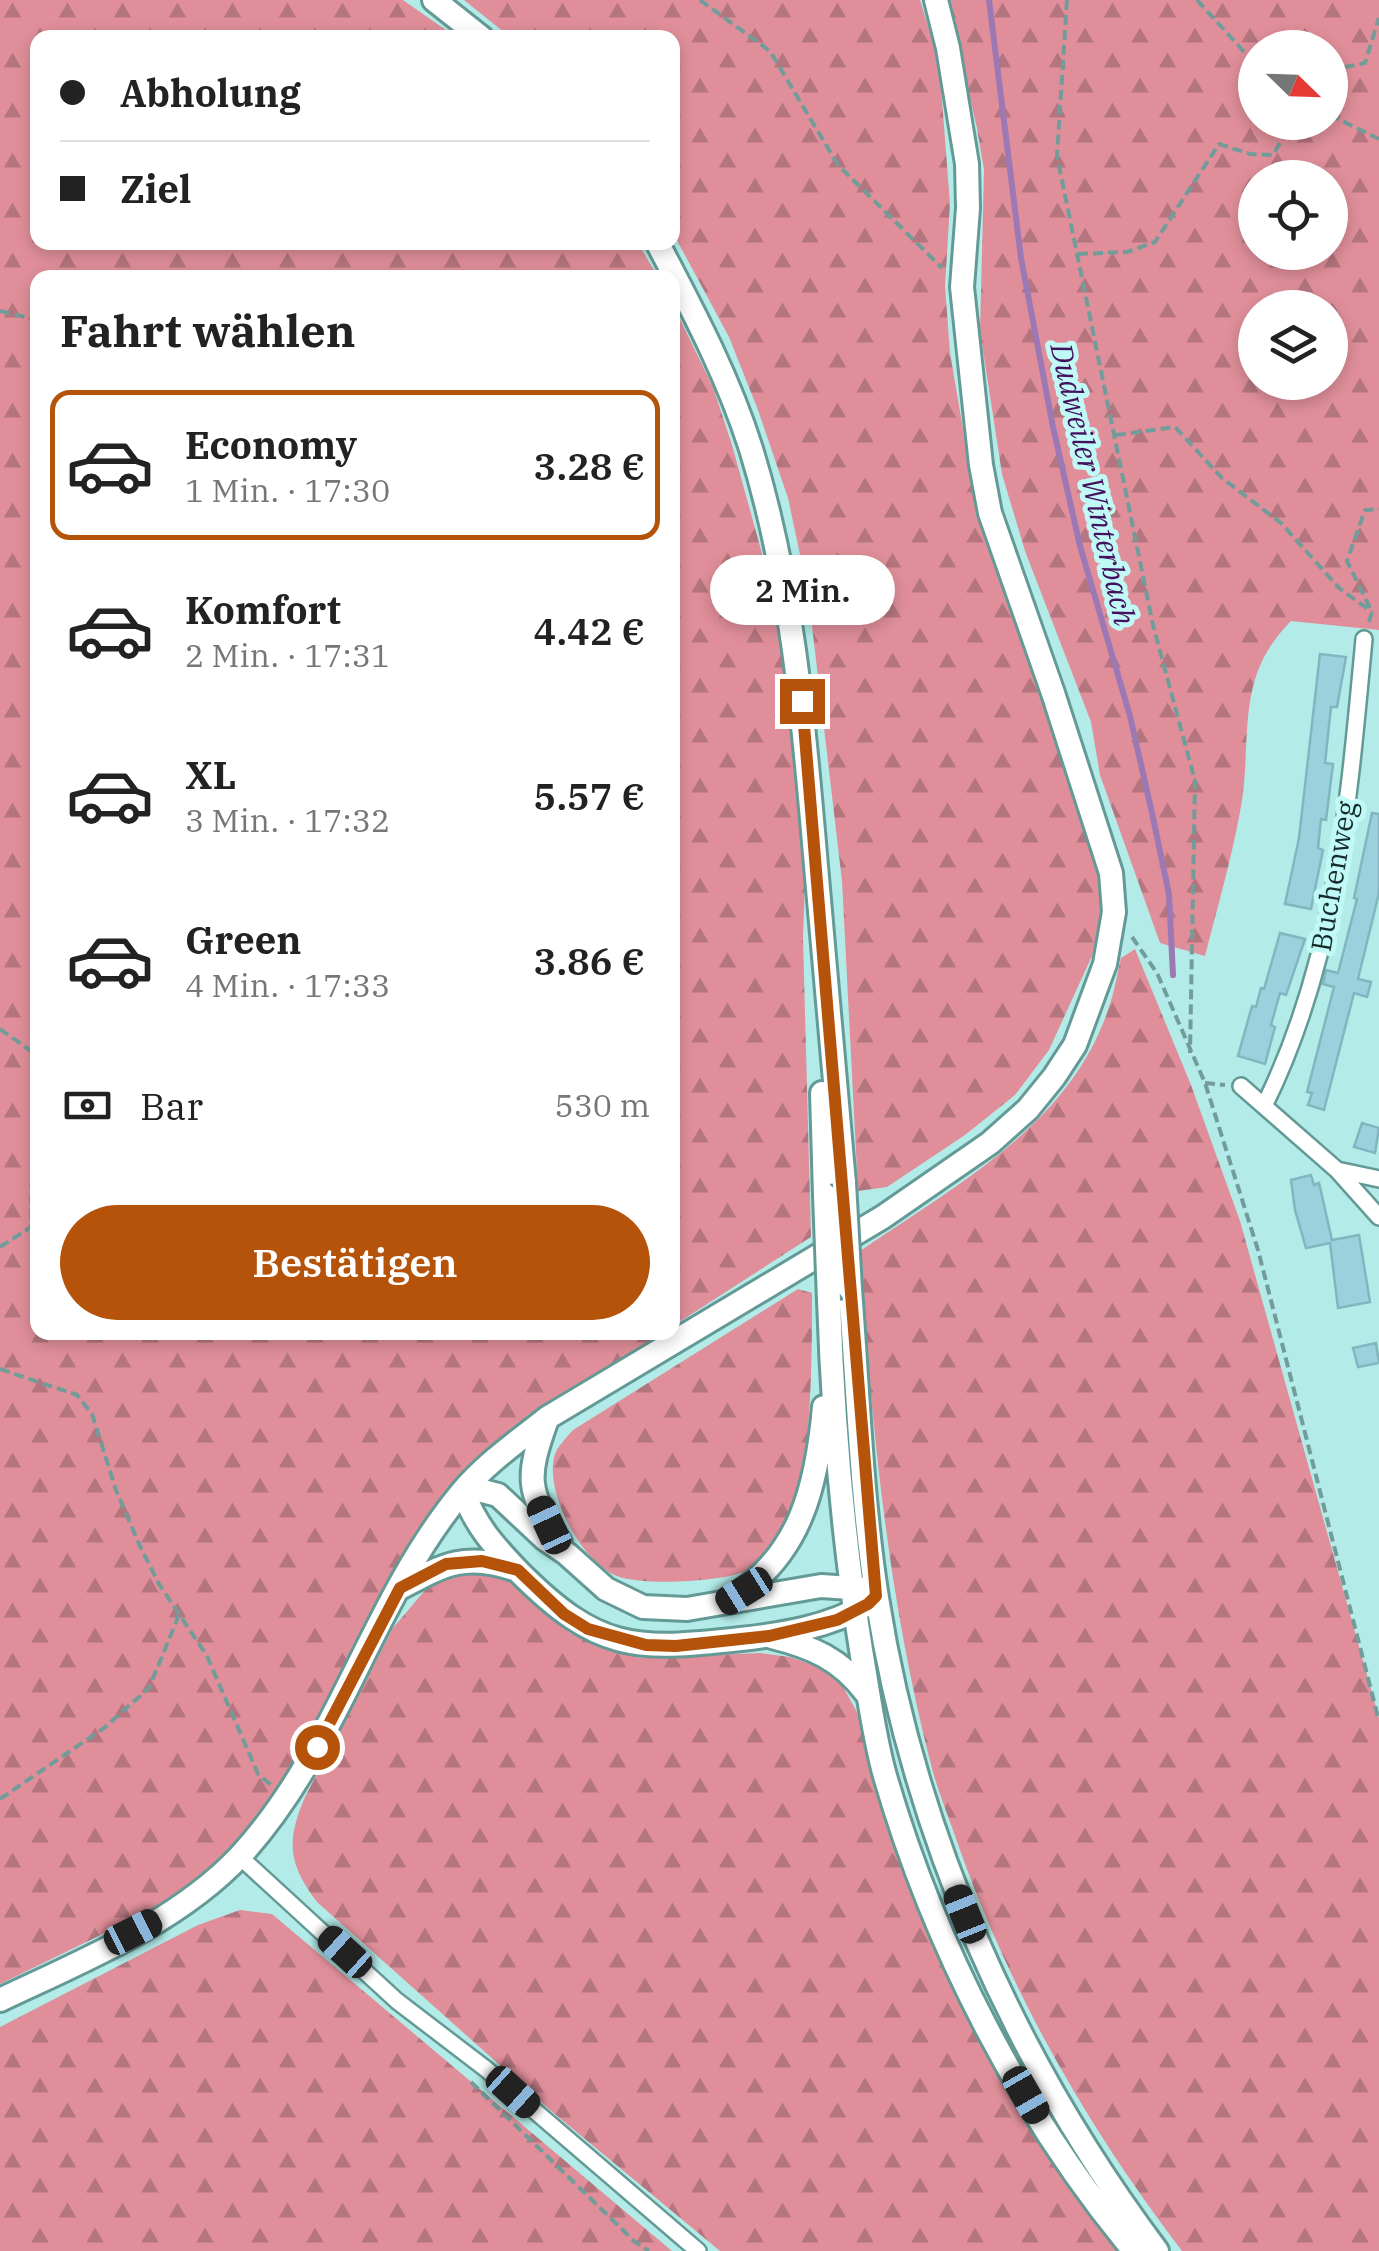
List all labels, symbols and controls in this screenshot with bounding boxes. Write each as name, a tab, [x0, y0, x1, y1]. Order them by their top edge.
north arrow	[1238, 30, 1348, 140]
map controls	[1238, 30, 1348, 400]
text: Abholung	[120, 68, 301, 117]
button: locate	[1238, 160, 1348, 270]
text: Ziel	[120, 164, 191, 213]
button: layers	[1238, 290, 1348, 400]
text: Fahrt wählen	[60, 301, 355, 359]
water label: Dudweiler Winterbach	[1042, 338, 1146, 629]
icon: car	[65, 420, 155, 510]
text: Economy	[185, 420, 357, 469]
text: 3.28 €	[534, 441, 645, 490]
text: 1 Min. · 17:30	[185, 469, 390, 511]
callout: 2 Min.	[710, 556, 894, 626]
text: 2 Min.	[755, 569, 850, 611]
icon: car	[65, 585, 155, 675]
text: Komfort	[185, 585, 341, 634]
text: 4.42 €	[534, 606, 645, 655]
text: 2 Min. · 17:31	[185, 634, 390, 676]
route end	[780, 679, 825, 724]
icon: car	[65, 750, 155, 840]
text: XL	[185, 750, 236, 799]
text: 5.57 €	[534, 771, 645, 820]
street label: Buchenweg	[1302, 798, 1364, 954]
text: 3 Min. · 17:32	[185, 799, 390, 841]
icon: car	[65, 915, 155, 1005]
text: Green	[185, 915, 301, 964]
text: 3.86 €	[534, 936, 645, 985]
text: 4 Min. · 17:33	[185, 964, 390, 1006]
icon: cash	[60, 1078, 115, 1133]
text: Bar	[140, 1081, 203, 1130]
text: 530 m	[554, 1084, 650, 1126]
button: Bestätigen	[60, 1205, 650, 1320]
car	[523, 1491, 575, 1559]
car	[711, 1562, 777, 1620]
route start	[295, 1725, 340, 1770]
car	[940, 1881, 990, 1947]
car	[99, 1905, 167, 1959]
car	[313, 1921, 377, 1983]
car	[481, 2061, 545, 2123]
car	[998, 2062, 1054, 2128]

